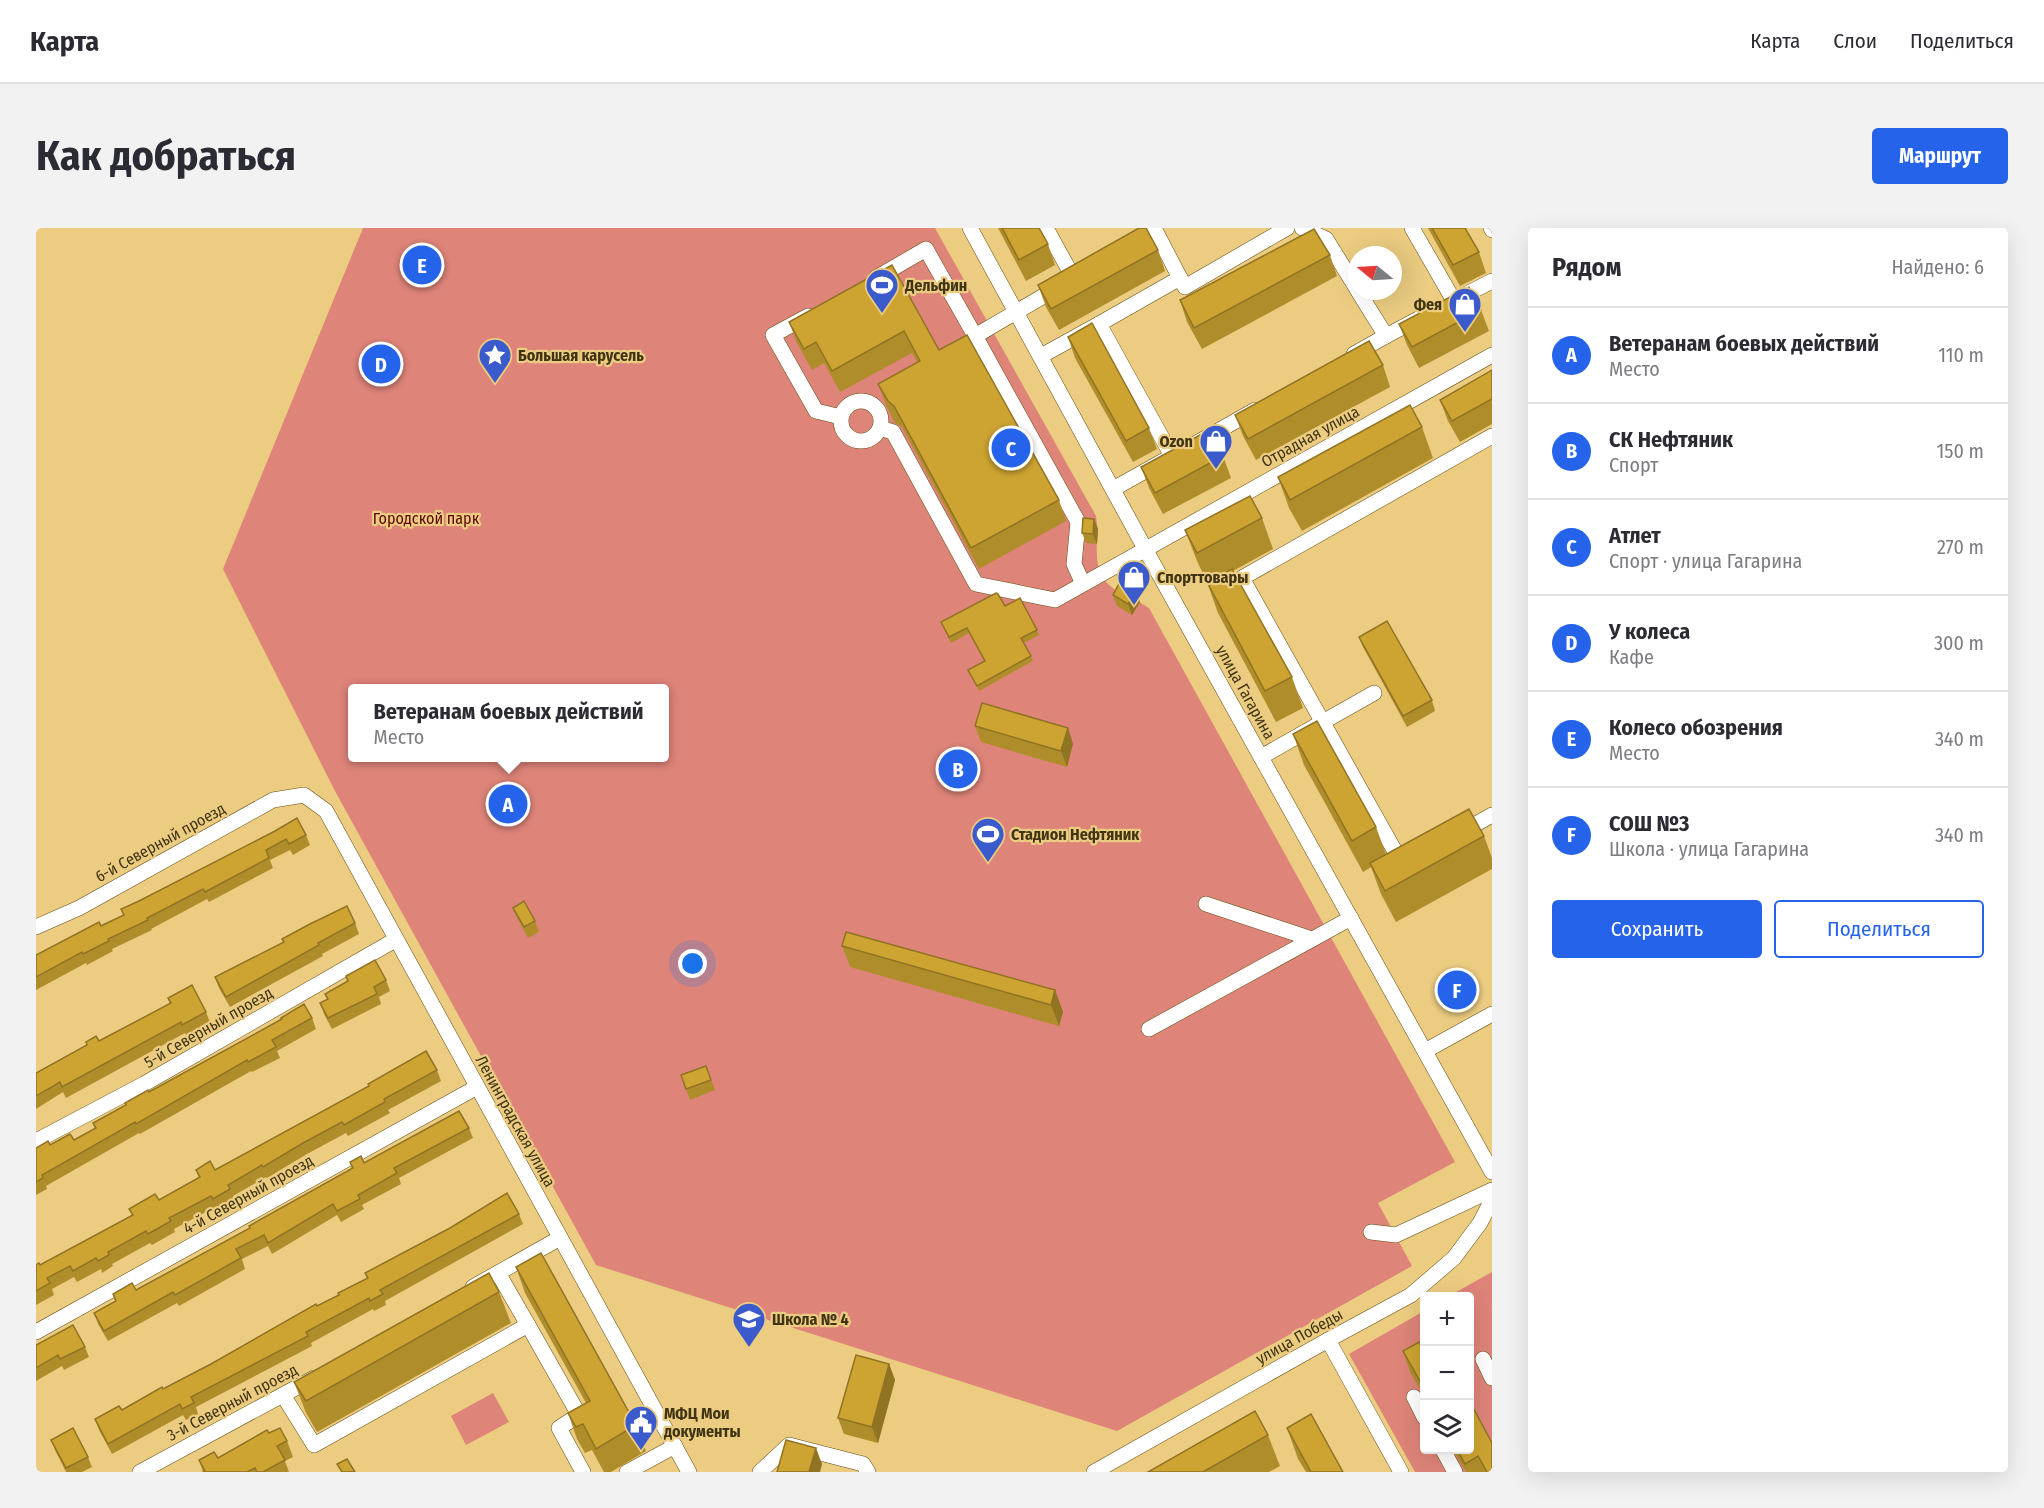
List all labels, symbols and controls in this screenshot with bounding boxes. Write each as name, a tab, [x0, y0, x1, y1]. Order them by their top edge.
text: Карта	[30, 25, 99, 58]
text: Карта	[1750, 28, 1800, 54]
text: Слои	[1833, 28, 1877, 54]
text: Поделиться	[1910, 28, 2014, 54]
button: Маршрут	[1872, 128, 2008, 184]
text: Как добраться	[36, 131, 296, 181]
pin: E	[402, 243, 442, 288]
north arrow	[1348, 246, 1402, 300]
text: Рядом	[1552, 252, 1621, 283]
text: Найдено: 6	[1891, 255, 1984, 279]
sports icon: Дельфин	[864, 267, 900, 314]
place label: Дельфин	[904, 276, 967, 295]
shop icon: Фея	[1447, 286, 1483, 333]
place label: Фея	[1414, 295, 1442, 314]
text: Ветеранам боевых действий	[1609, 330, 1879, 357]
place icon: Большая карусель	[477, 337, 513, 384]
pin: D	[362, 342, 400, 386]
text: A	[1566, 343, 1577, 367]
text: 110 m	[1938, 343, 1984, 367]
place label: Большая карусель	[518, 346, 644, 365]
text: Место	[1609, 357, 1660, 381]
street label: Отрадная улица	[1258, 402, 1363, 471]
shop icon: Ozon	[1198, 423, 1234, 470]
pin: C	[992, 426, 1030, 470]
text: СК Нефтяник	[1609, 426, 1733, 453]
place label: Ozon	[1160, 432, 1193, 451]
text: B	[1566, 439, 1577, 463]
text: 150 m	[1937, 439, 1984, 463]
text: Спорт	[1609, 453, 1658, 477]
park label: Городской парк	[373, 509, 480, 528]
text: Атлет	[1609, 522, 1661, 549]
text: C	[1566, 535, 1577, 559]
text: 270 m	[1937, 535, 1984, 559]
text: Спорт · улица Гагарина	[1609, 549, 1802, 573]
shop icon: Спорттовары	[1116, 559, 1152, 606]
place label: Спорттовары	[1157, 568, 1248, 587]
text: У колеса	[1609, 618, 1690, 645]
text: D	[1566, 631, 1577, 655]
text: 300 m	[1934, 631, 1984, 655]
street label: улица Гагарина	[1212, 642, 1279, 743]
text: Кафе	[1609, 645, 1654, 669]
popup	[348, 684, 669, 762]
text: Ветеранам боевых действий	[374, 698, 643, 725]
text: Колесо обозрения	[1609, 714, 1783, 741]
text: Место	[374, 725, 424, 749]
text: E	[1567, 727, 1576, 751]
text: 340 m	[1935, 727, 1984, 751]
text: Место	[1609, 741, 1660, 765]
pin: B	[938, 746, 978, 792]
pin: A	[488, 782, 528, 826]
street label: 6-й Северный проезд	[92, 799, 229, 886]
text: СОШ №3	[1609, 810, 1690, 837]
sports icon: Стадион Нефтяник	[970, 816, 1006, 863]
text: F	[1567, 823, 1576, 847]
text: 340 m	[1935, 823, 1984, 847]
place label: Стадион Нефтяник	[1011, 825, 1140, 844]
text: Школа · улица Гагарина	[1609, 837, 1809, 861]
button: Сохранить	[1552, 900, 1762, 958]
button: Поделиться	[1774, 900, 1984, 958]
your location	[678, 949, 707, 978]
pin: F	[1438, 968, 1476, 1012]
street label: 5-й Северный проезд	[141, 983, 276, 1072]
street label: Ленинградская улица	[472, 1052, 560, 1190]
street label: 4-й Северный проезд	[180, 1151, 317, 1238]
map controls	[1420, 1292, 1474, 1454]
button: +	[1420, 1292, 1474, 1346]
school or university icon: Школа № 4	[731, 1301, 767, 1348]
street label: улица Победы	[1252, 1305, 1346, 1368]
place label: Школа № 4	[772, 1310, 849, 1329]
button: −	[1420, 1346, 1474, 1400]
street label: 3-й Северный проезд	[164, 1360, 301, 1445]
button: layers	[1420, 1400, 1474, 1454]
public building icon: МФЦ Мои документы	[623, 1404, 659, 1451]
place label: МФЦ Мои документы	[663, 1404, 741, 1441]

